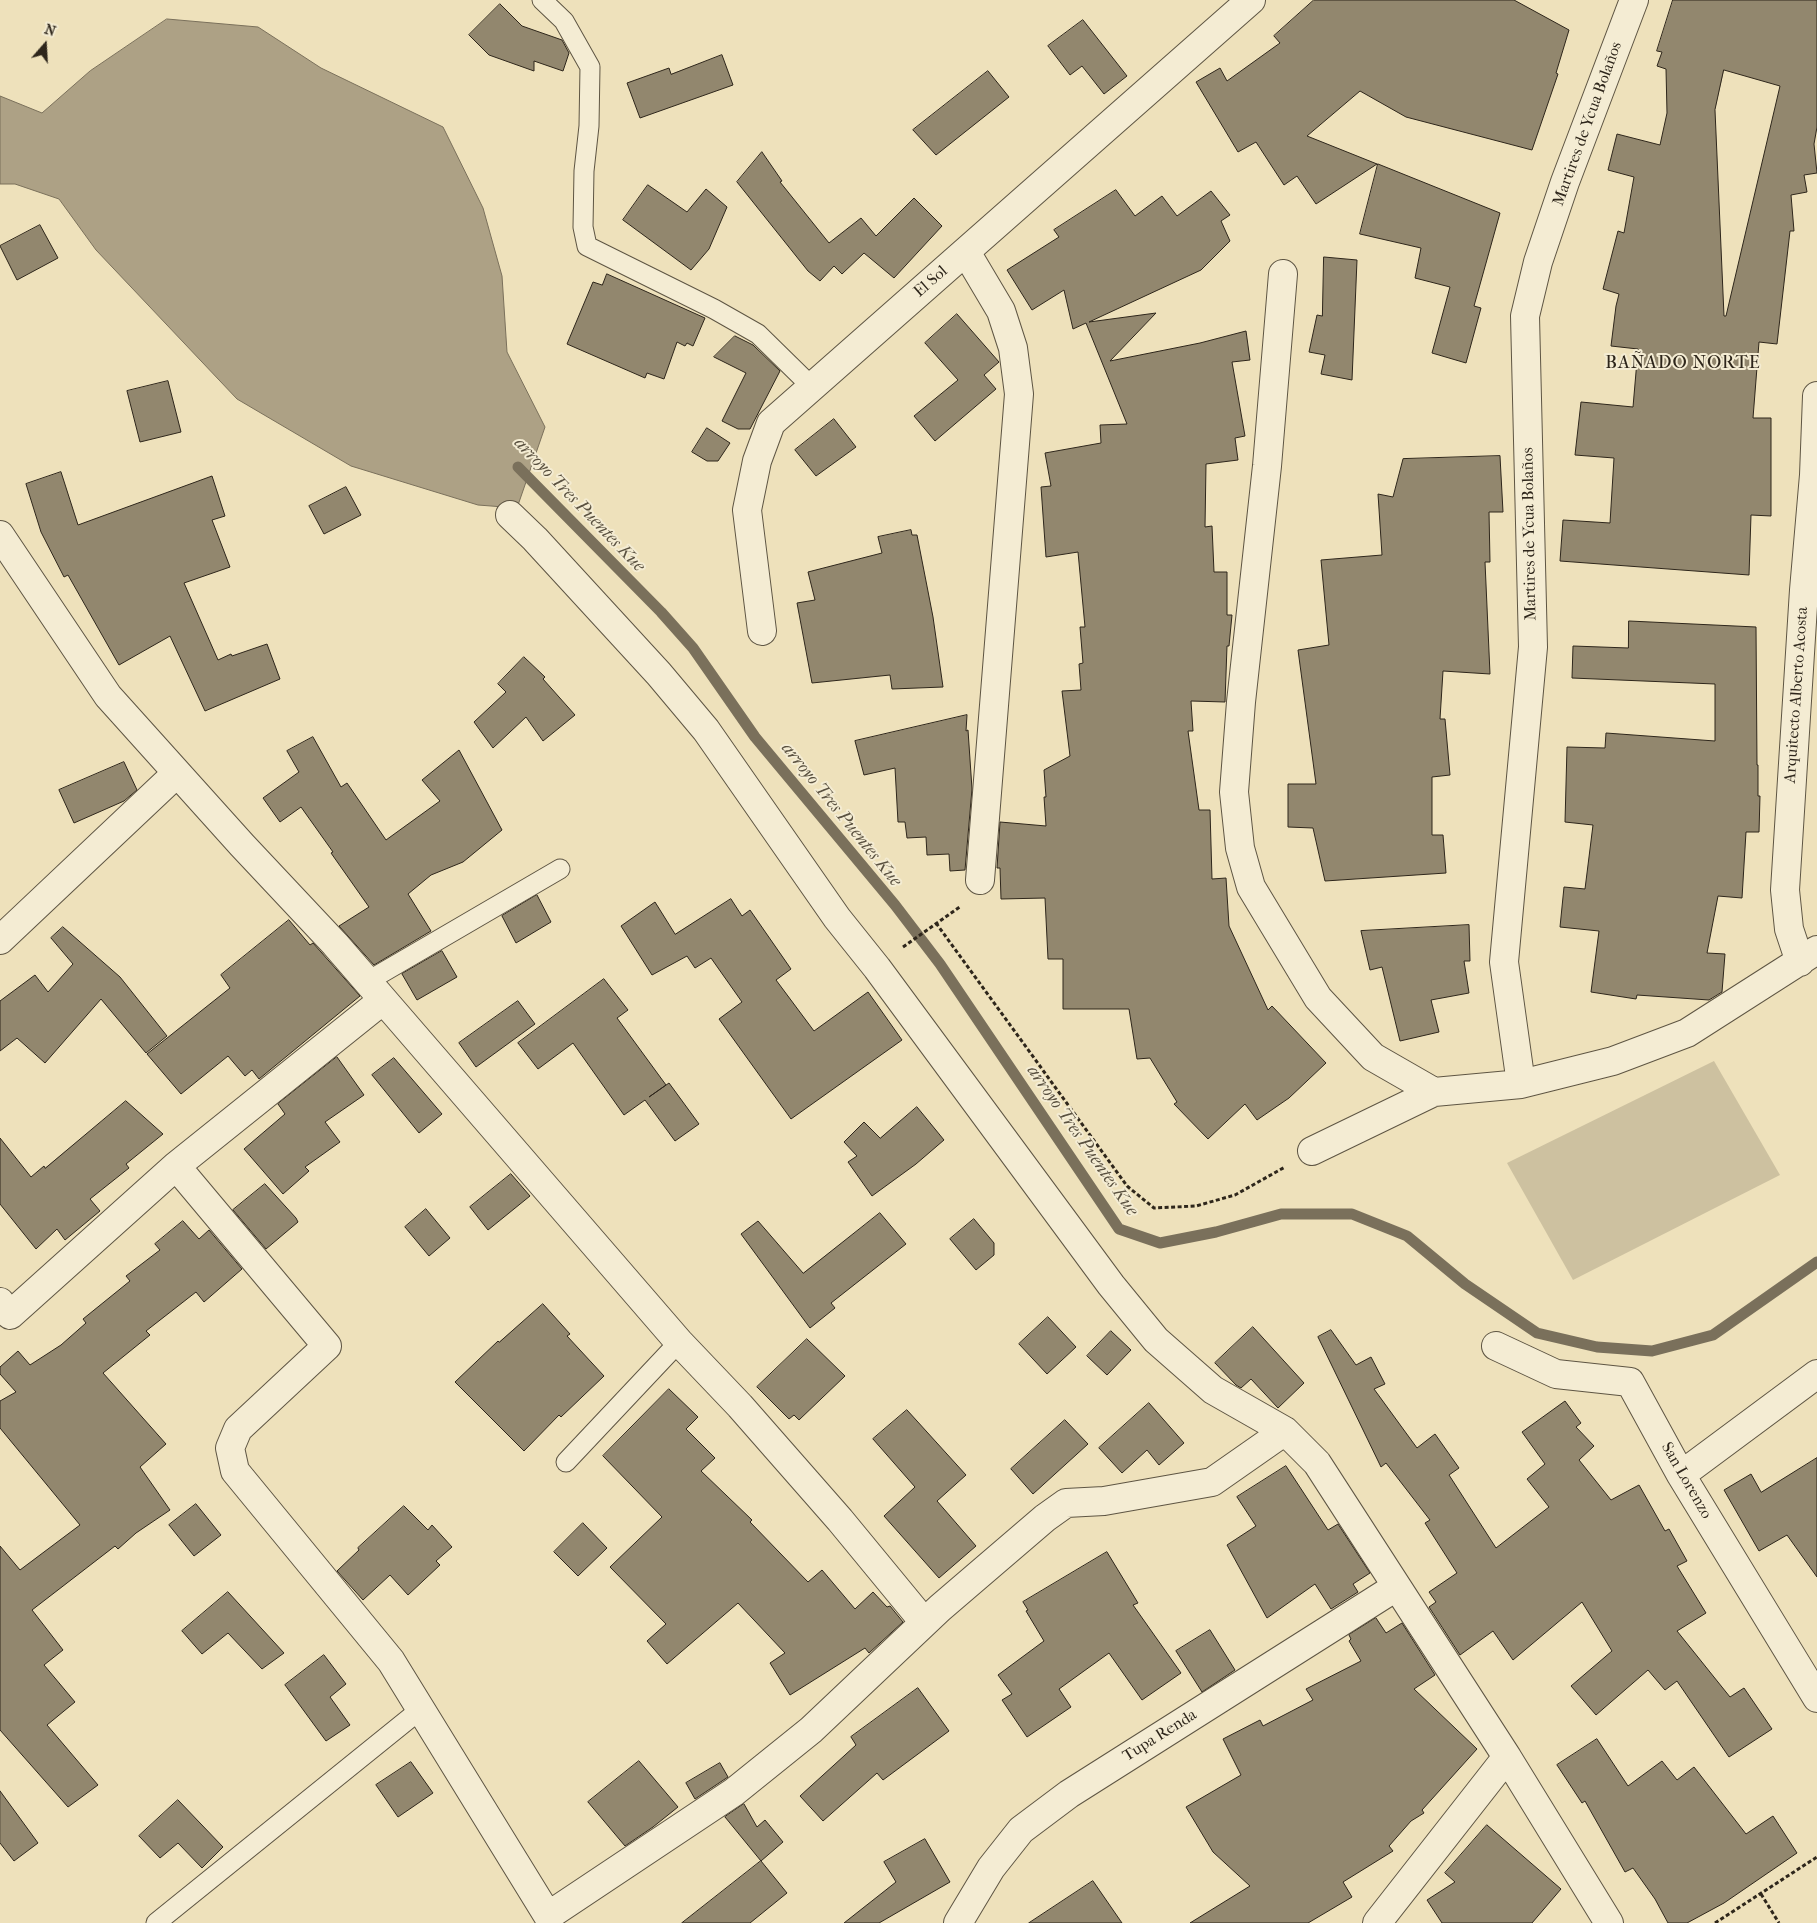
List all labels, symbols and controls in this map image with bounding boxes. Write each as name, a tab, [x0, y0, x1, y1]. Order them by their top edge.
north arrow	[20, 20, 70, 70]
text: N	[42, 21, 58, 40]
street label: Martires de Ycua Bolaños	[1549, 39, 1627, 209]
street label: El Sol	[910, 262, 952, 302]
district label: BAÑADO NORTE	[1604, 353, 1762, 375]
water label: arroyo Tres Puentes Kue	[509, 433, 649, 577]
street label: Martires de Ycua Bolaños	[1519, 447, 1541, 621]
street label: Arquitecto Alberto Acosta	[1781, 606, 1813, 784]
water label: arroyo Tres Puentes Kue	[776, 739, 906, 891]
water label: arroyo Tres Puentes Kue	[1022, 1062, 1142, 1220]
street label: San Lorenzo	[1656, 1439, 1716, 1523]
street label: Tupa Renda	[1119, 1706, 1201, 1766]

